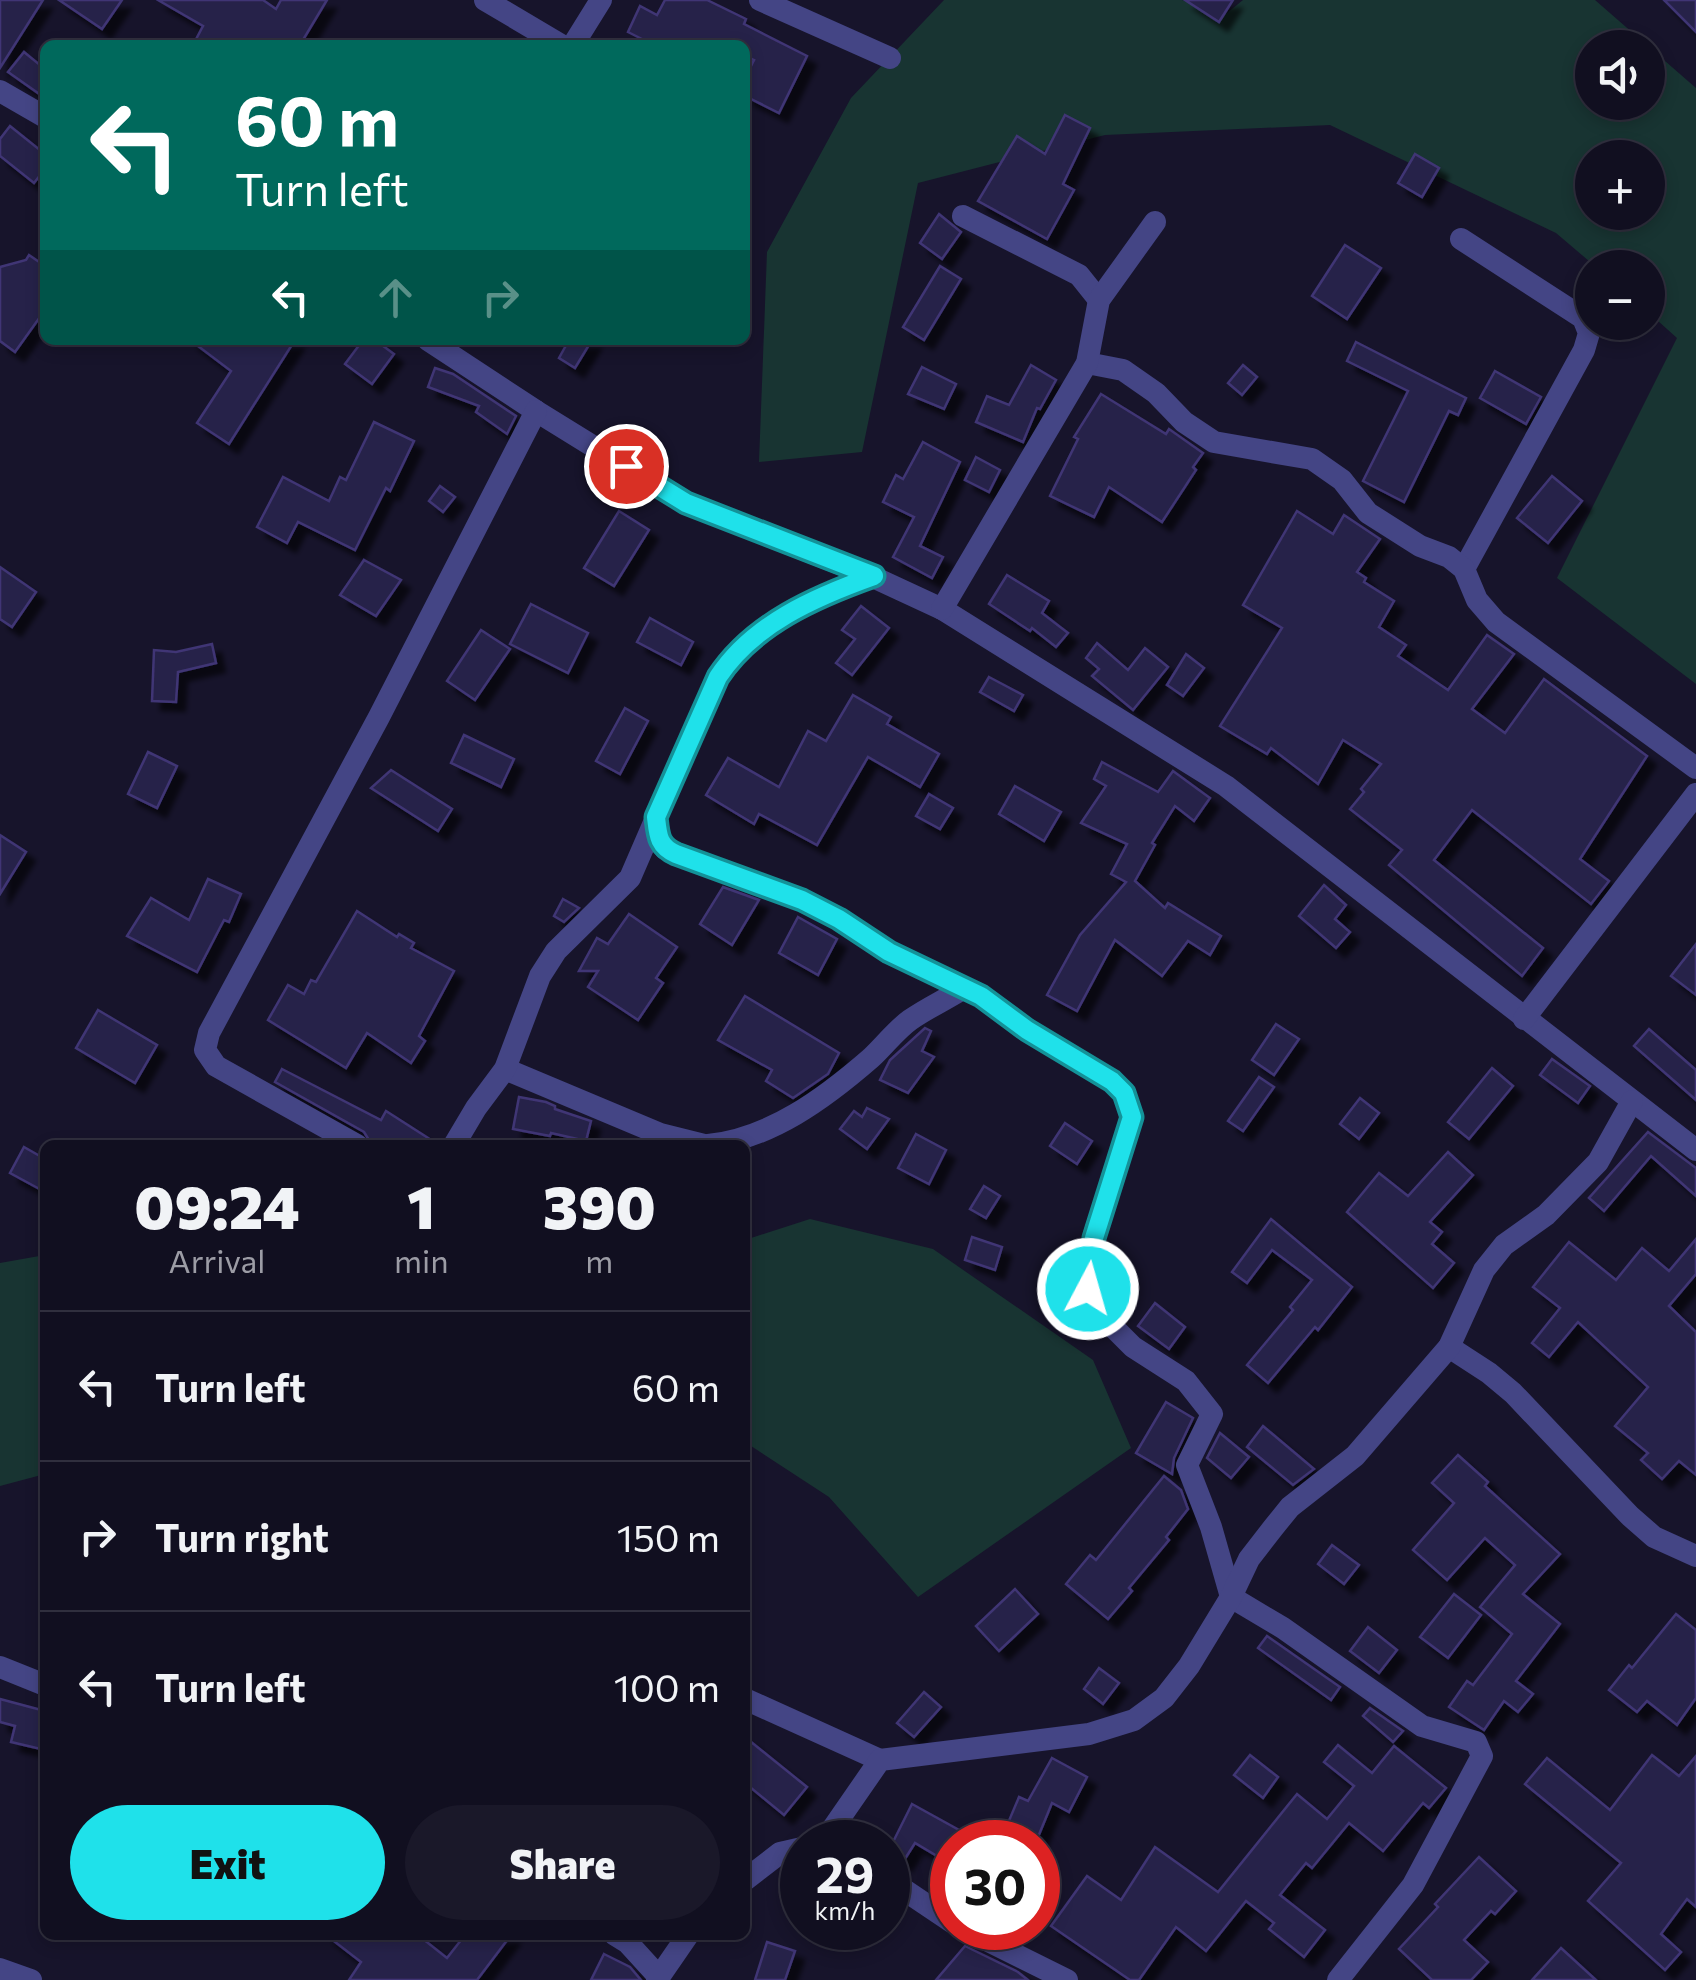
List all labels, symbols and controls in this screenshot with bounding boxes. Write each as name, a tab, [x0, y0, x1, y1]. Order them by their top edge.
map controls	[1575, 30, 1665, 340]
button: sound	[1575, 30, 1665, 120]
text: 60 m	[235, 75, 399, 160]
icon: left	[70, 80, 200, 210]
button: +	[1575, 140, 1665, 230]
text: Turn left	[235, 160, 409, 215]
button: −	[1575, 250, 1665, 340]
icon: left	[263, 270, 318, 325]
icon: ahead	[368, 270, 423, 325]
icon: right	[473, 270, 528, 325]
pin	[584, 424, 669, 509]
icon: arrive	[599, 439, 654, 494]
text: 09:24	[134, 1168, 300, 1241]
text: 1	[407, 1168, 435, 1241]
text: 390	[543, 1168, 656, 1241]
position arrow	[1036, 1237, 1140, 1341]
text: Arrival	[169, 1240, 265, 1280]
text: min	[394, 1240, 449, 1280]
text: m	[585, 1240, 613, 1280]
icon: left	[70, 1359, 125, 1414]
text: Turn left	[155, 1363, 306, 1410]
text: 60 m	[632, 1363, 720, 1410]
icon: right	[70, 1509, 125, 1564]
text: Turn right	[155, 1513, 329, 1560]
text: 150 m	[617, 1513, 720, 1560]
icon: left	[70, 1659, 125, 1714]
text: Turn left	[155, 1663, 306, 1710]
text: 100 m	[614, 1663, 720, 1710]
button: Exit	[70, 1805, 385, 1920]
button: Share	[405, 1805, 720, 1920]
speed limit sign: 30	[930, 1820, 1060, 1950]
text: 29	[815, 1842, 874, 1903]
text: km/h	[815, 1895, 875, 1925]

